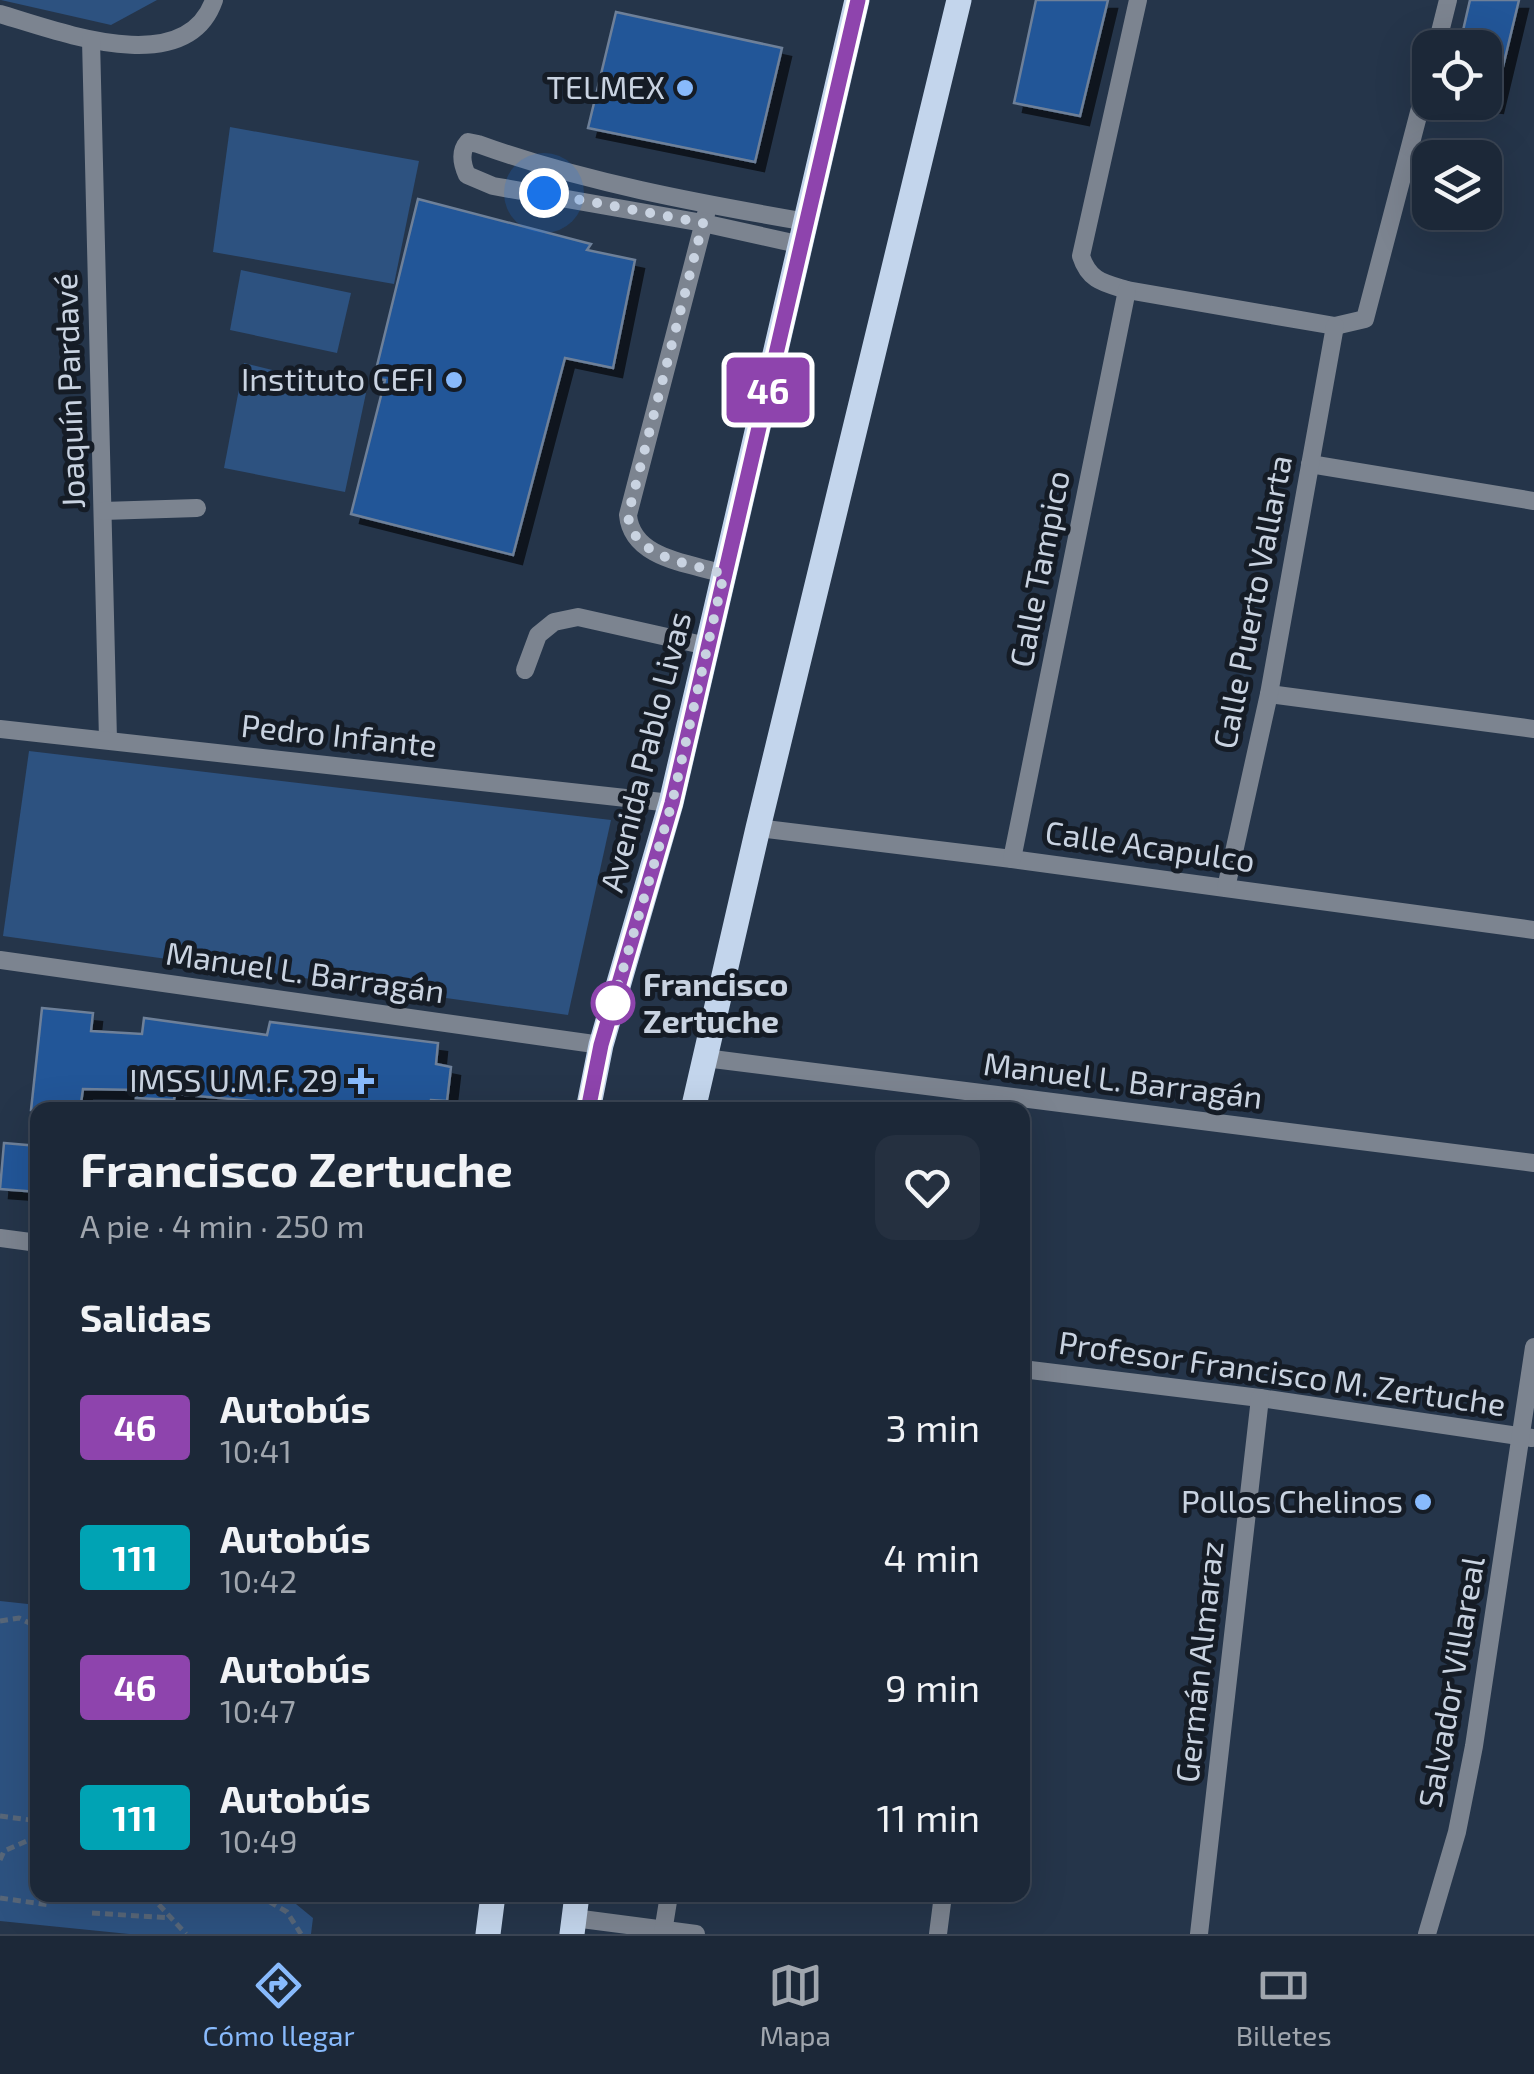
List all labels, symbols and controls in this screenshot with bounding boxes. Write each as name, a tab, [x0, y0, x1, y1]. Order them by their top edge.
map controls	[1412, 30, 1502, 230]
button: locate	[1412, 30, 1502, 120]
place label: TELMEX	[547, 67, 665, 105]
marker: TELMEX	[674, 77, 696, 99]
button: layers	[1412, 140, 1502, 230]
your location	[519, 168, 569, 218]
street label: Joaquín Pardavé	[45, 273, 91, 509]
line badge: 46	[723, 358, 813, 422]
place label: Instituto CEFI	[241, 359, 434, 397]
marker: Instituto CEFI	[443, 369, 465, 391]
text: 46	[747, 369, 789, 411]
street label: Calle Puerto Vallarta	[1204, 452, 1298, 752]
street label: Calle Tampico	[1000, 467, 1076, 670]
street label: Avenida Pablo Livas	[591, 608, 697, 895]
street label: Pedro Infante	[239, 705, 439, 763]
street label: Calle Acapulco	[1043, 811, 1258, 879]
street label: Manuel L. Barragán	[164, 933, 447, 1009]
place label: Francisco Zertuche	[643, 964, 789, 1039]
marker: Francisco Zertuche	[592, 982, 634, 1024]
street label: Manuel L. Barragán	[982, 1043, 1265, 1115]
place label: IMSS U.M.F. 29	[129, 1060, 338, 1098]
marker: IMSS U.M.F. 29	[348, 1068, 374, 1094]
button: heart	[875, 1135, 980, 1240]
text: Francisco Zertuche	[80, 1139, 513, 1197]
text: A pie · 4 min · 250 m	[80, 1206, 365, 1244]
text: Salidas	[80, 1294, 211, 1340]
street label: Profesor Francisco M. Zertuche	[1056, 1322, 1508, 1422]
text: Autobús	[220, 1385, 371, 1431]
text: 3 min	[886, 1404, 980, 1450]
text: 46	[114, 1406, 156, 1448]
text: 10:41	[220, 1431, 292, 1469]
place label: Pollos Chelinos	[1181, 1481, 1403, 1519]
marker: Pollos Chelinos	[1412, 1491, 1434, 1513]
text: Autobús	[220, 1515, 371, 1561]
text: 4 min	[883, 1534, 980, 1580]
text: 111	[112, 1536, 158, 1578]
street label: Germán Almaraz	[1166, 1539, 1230, 1784]
street label: Salvador Villareal	[1409, 1553, 1491, 1810]
text: 10:42	[220, 1561, 297, 1599]
text: Autobús	[220, 1645, 371, 1691]
text: 9 min	[885, 1664, 980, 1710]
text: 46	[114, 1666, 156, 1708]
text: 10:47	[220, 1691, 296, 1729]
text: Autobús	[220, 1775, 371, 1821]
text: 11 min	[876, 1794, 980, 1840]
text: 111	[112, 1796, 158, 1838]
text: 10:49	[220, 1821, 298, 1859]
tab: Cómo llegar	[202, 1958, 355, 2052]
tab: Mapa	[759, 1958, 831, 2052]
tab: Billetes	[1236, 1958, 1332, 2052]

